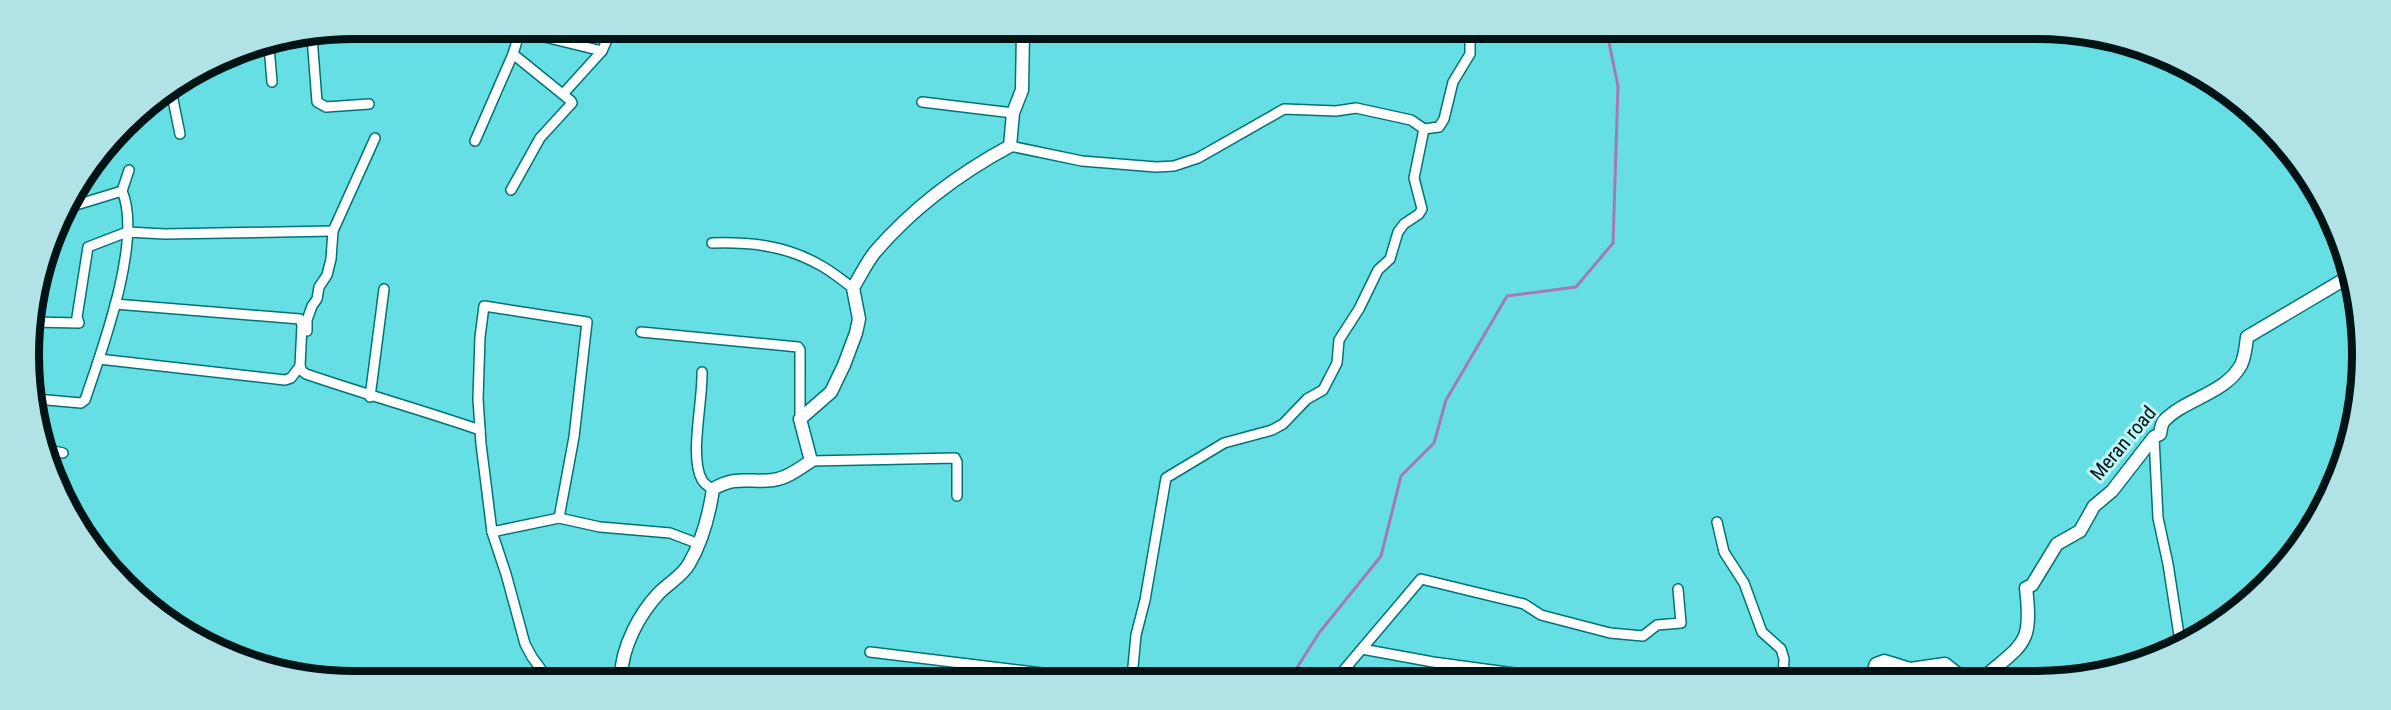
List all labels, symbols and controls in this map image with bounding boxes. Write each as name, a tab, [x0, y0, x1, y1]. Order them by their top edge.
street label: Meran road	[2085, 401, 2161, 485]

